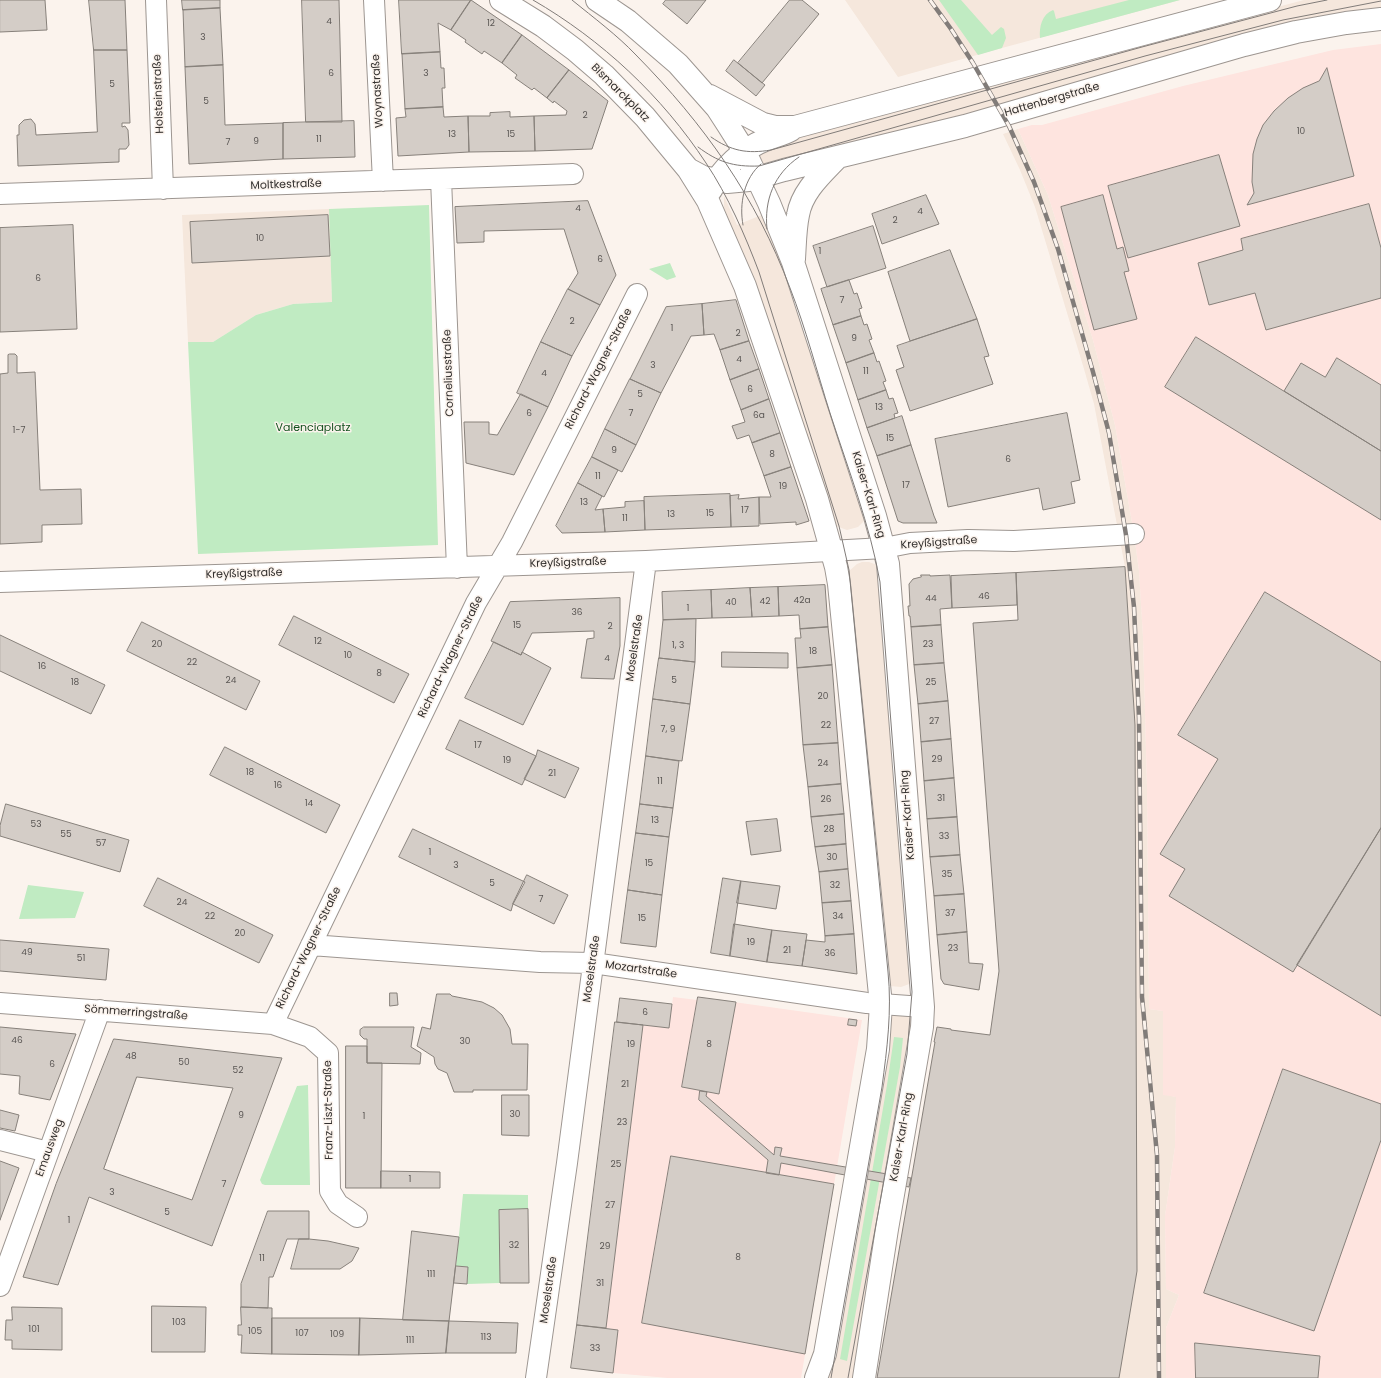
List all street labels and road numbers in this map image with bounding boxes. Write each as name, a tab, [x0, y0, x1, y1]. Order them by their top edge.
street label: Holsteinstraße	[151, 54, 167, 134]
street label: Woynastraße	[369, 54, 387, 128]
street label: Bismarckplatz	[588, 61, 652, 125]
street label: Hattenbergstraße	[1003, 80, 1101, 120]
street label: Moltkestraße	[250, 177, 322, 193]
street label: Richard-Wagner-Straße	[563, 306, 635, 432]
street label: Corneliusstraße	[441, 329, 457, 417]
street label: Kaiser-Karl-Ring	[848, 450, 888, 540]
street label: Kreyßigstraße	[900, 534, 978, 552]
street label: Kreyßigstraße	[529, 555, 607, 571]
street label: Kreyßigstraße	[205, 566, 283, 582]
street label: Richard-Wagner-Straße	[416, 594, 486, 720]
street label: Moselstraße	[624, 614, 646, 682]
street label: Kaiser-Karl-Ring	[898, 770, 918, 860]
street label: Richard-Wagner-Straße	[274, 885, 344, 1011]
street label: Moselstraße	[581, 935, 603, 1003]
street label: Mozartstraße	[604, 958, 678, 982]
street label: Sömmerringstraße	[84, 1003, 188, 1023]
street label: Franz-Liszt-Straße	[322, 1060, 336, 1160]
street label: Kaiser-Karl-Ring	[888, 1091, 916, 1183]
street label: Emausweg	[33, 1117, 67, 1179]
street label: Moselstraße	[538, 1256, 560, 1324]

